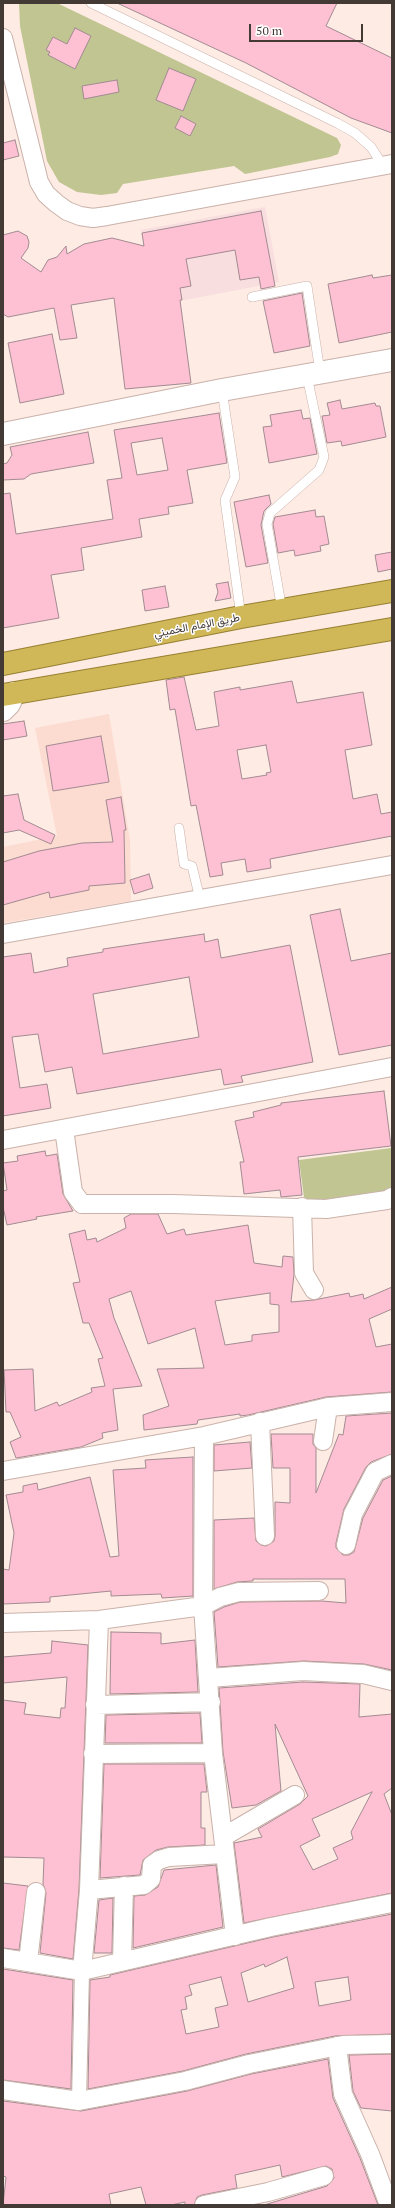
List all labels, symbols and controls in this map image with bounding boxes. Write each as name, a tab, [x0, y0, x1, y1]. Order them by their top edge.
scale bar	[251, 16, 365, 42]
text: 50 m	[256, 23, 282, 38]
street label: طريق الإمام الخميني	[153, 611, 241, 641]

